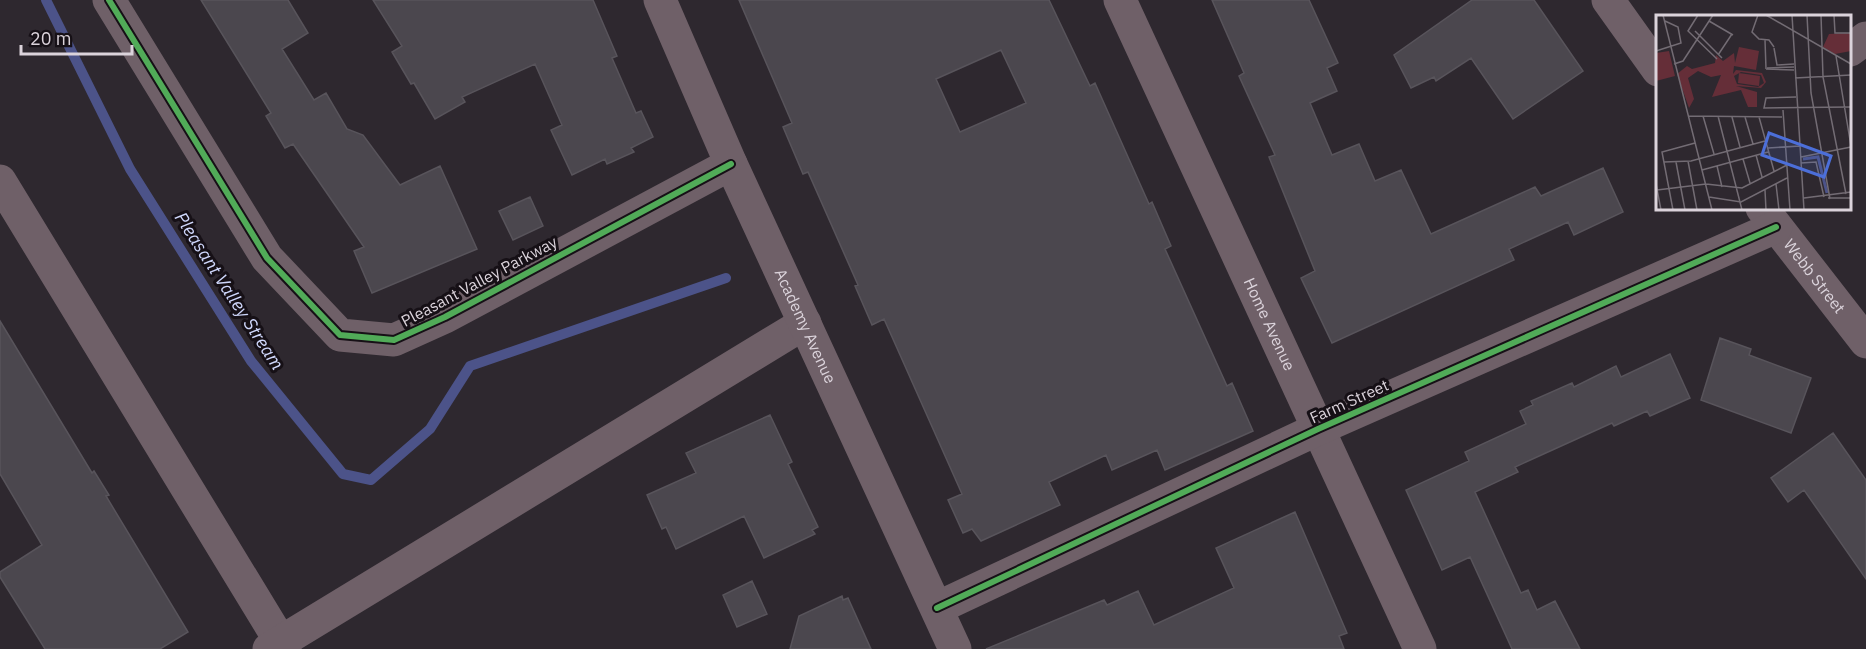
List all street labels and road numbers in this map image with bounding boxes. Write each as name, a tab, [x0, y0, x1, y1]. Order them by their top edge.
street label: Pleasant Valley Parkway	[397, 231, 561, 331]
street label: Webb Street	[1780, 235, 1850, 317]
street label: Academy Avenue	[771, 265, 841, 387]
street label: Home Avenue	[1240, 274, 1300, 374]
street label: Farm Street	[1306, 375, 1392, 427]

